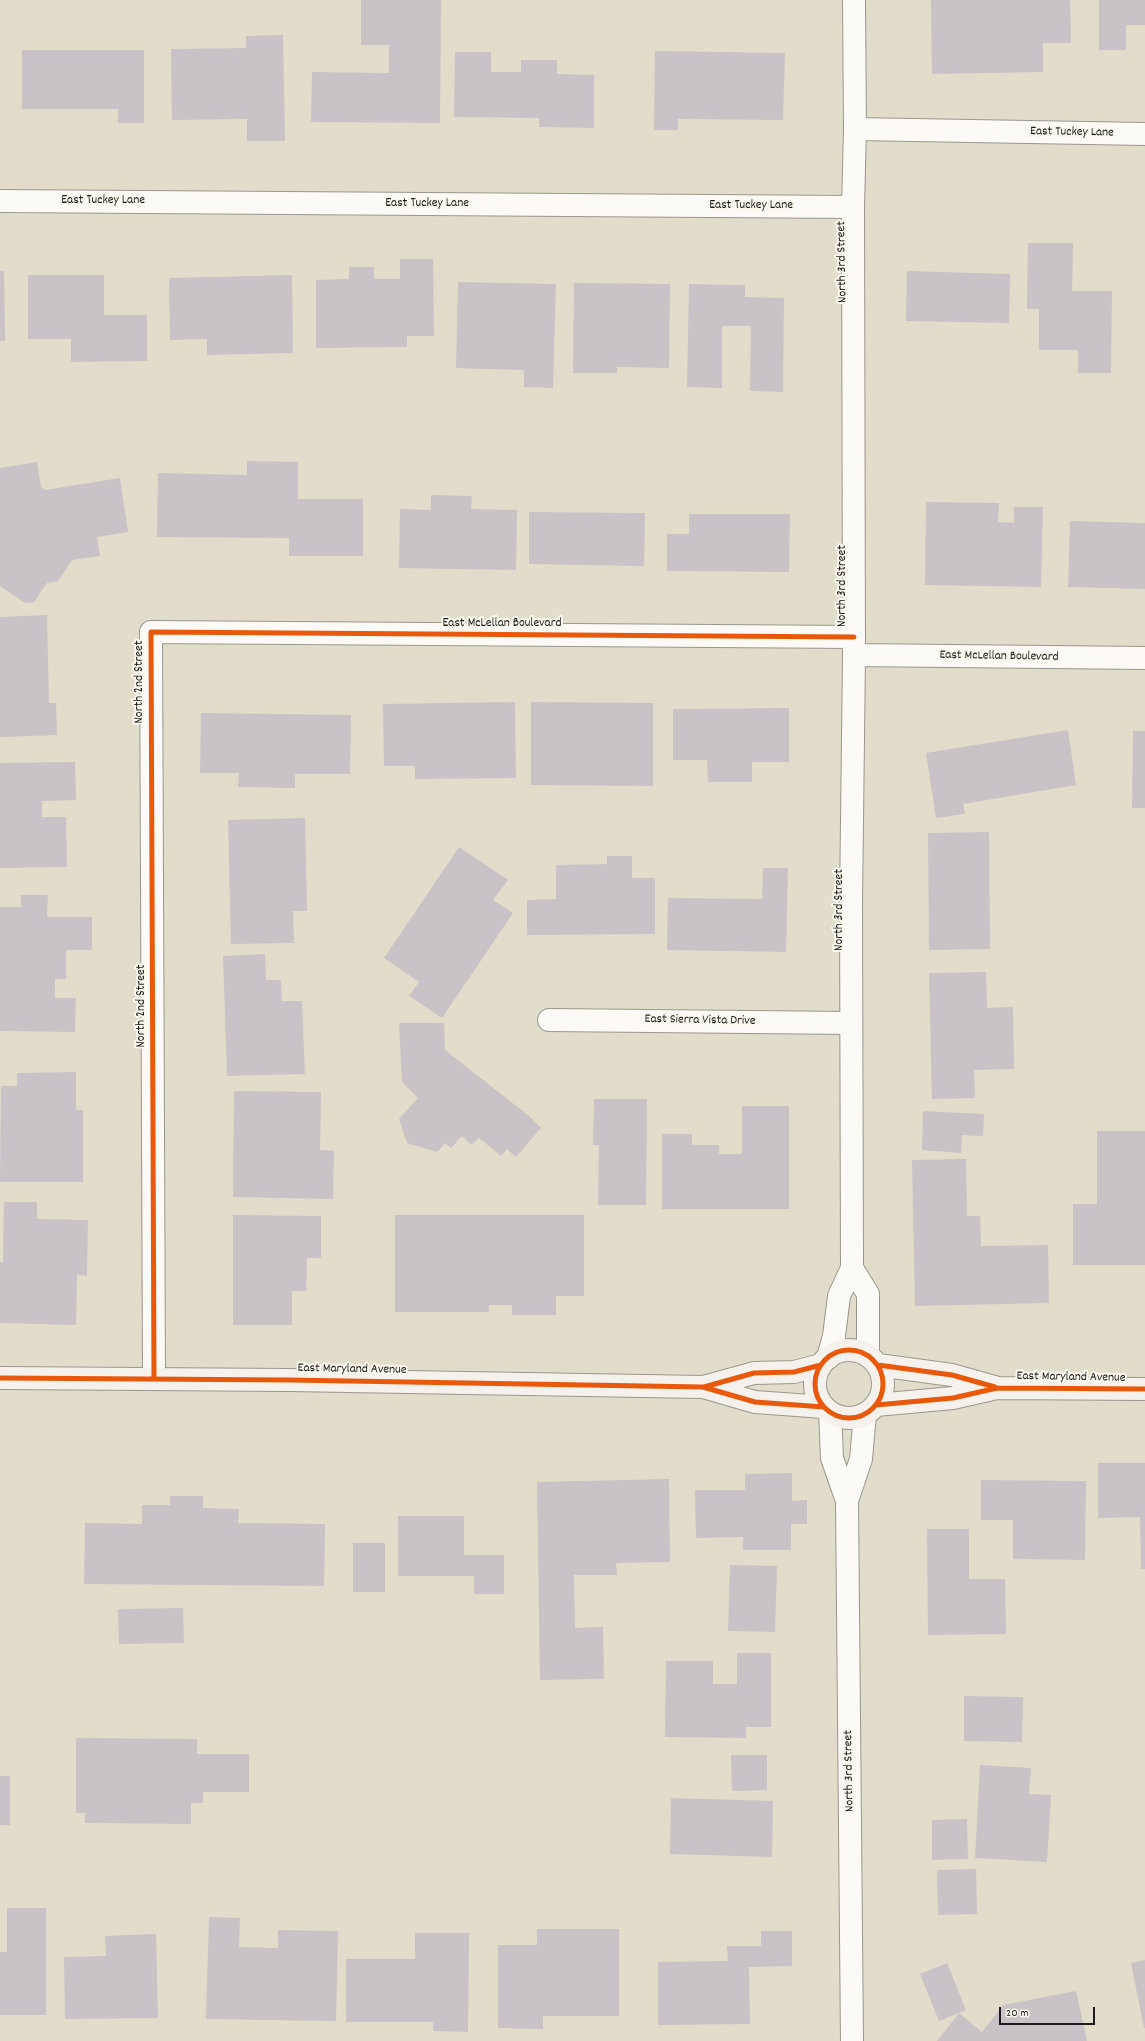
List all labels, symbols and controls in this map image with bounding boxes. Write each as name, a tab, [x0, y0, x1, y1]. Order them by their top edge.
street label: East Tuckey Lane	[1030, 124, 1114, 142]
street label: East Tuckey Lane	[61, 193, 145, 209]
street label: East Tuckey Lane	[385, 196, 469, 212]
street label: East Tuckey Lane	[709, 198, 793, 214]
street label: North 3rd Street	[834, 221, 852, 303]
street label: North 3rd Street	[835, 545, 851, 627]
street label: East McLellan Boulevard	[442, 616, 562, 632]
street label: North 2nd Street	[132, 640, 148, 724]
street label: East McLellan Boulevard	[939, 648, 1059, 666]
street label: North 3rd Street	[832, 869, 848, 951]
street label: North 2nd Street	[134, 964, 150, 1048]
street label: East Sierra Vista Drive	[644, 1012, 756, 1030]
street label: East Maryland Avenue	[297, 1361, 407, 1379]
street label: East Maryland Avenue	[1016, 1369, 1126, 1387]
street label: North 3rd Street	[841, 1730, 859, 1812]
scale bar	[1001, 1999, 1097, 2025]
text: 20 m	[1006, 2005, 1029, 2022]

